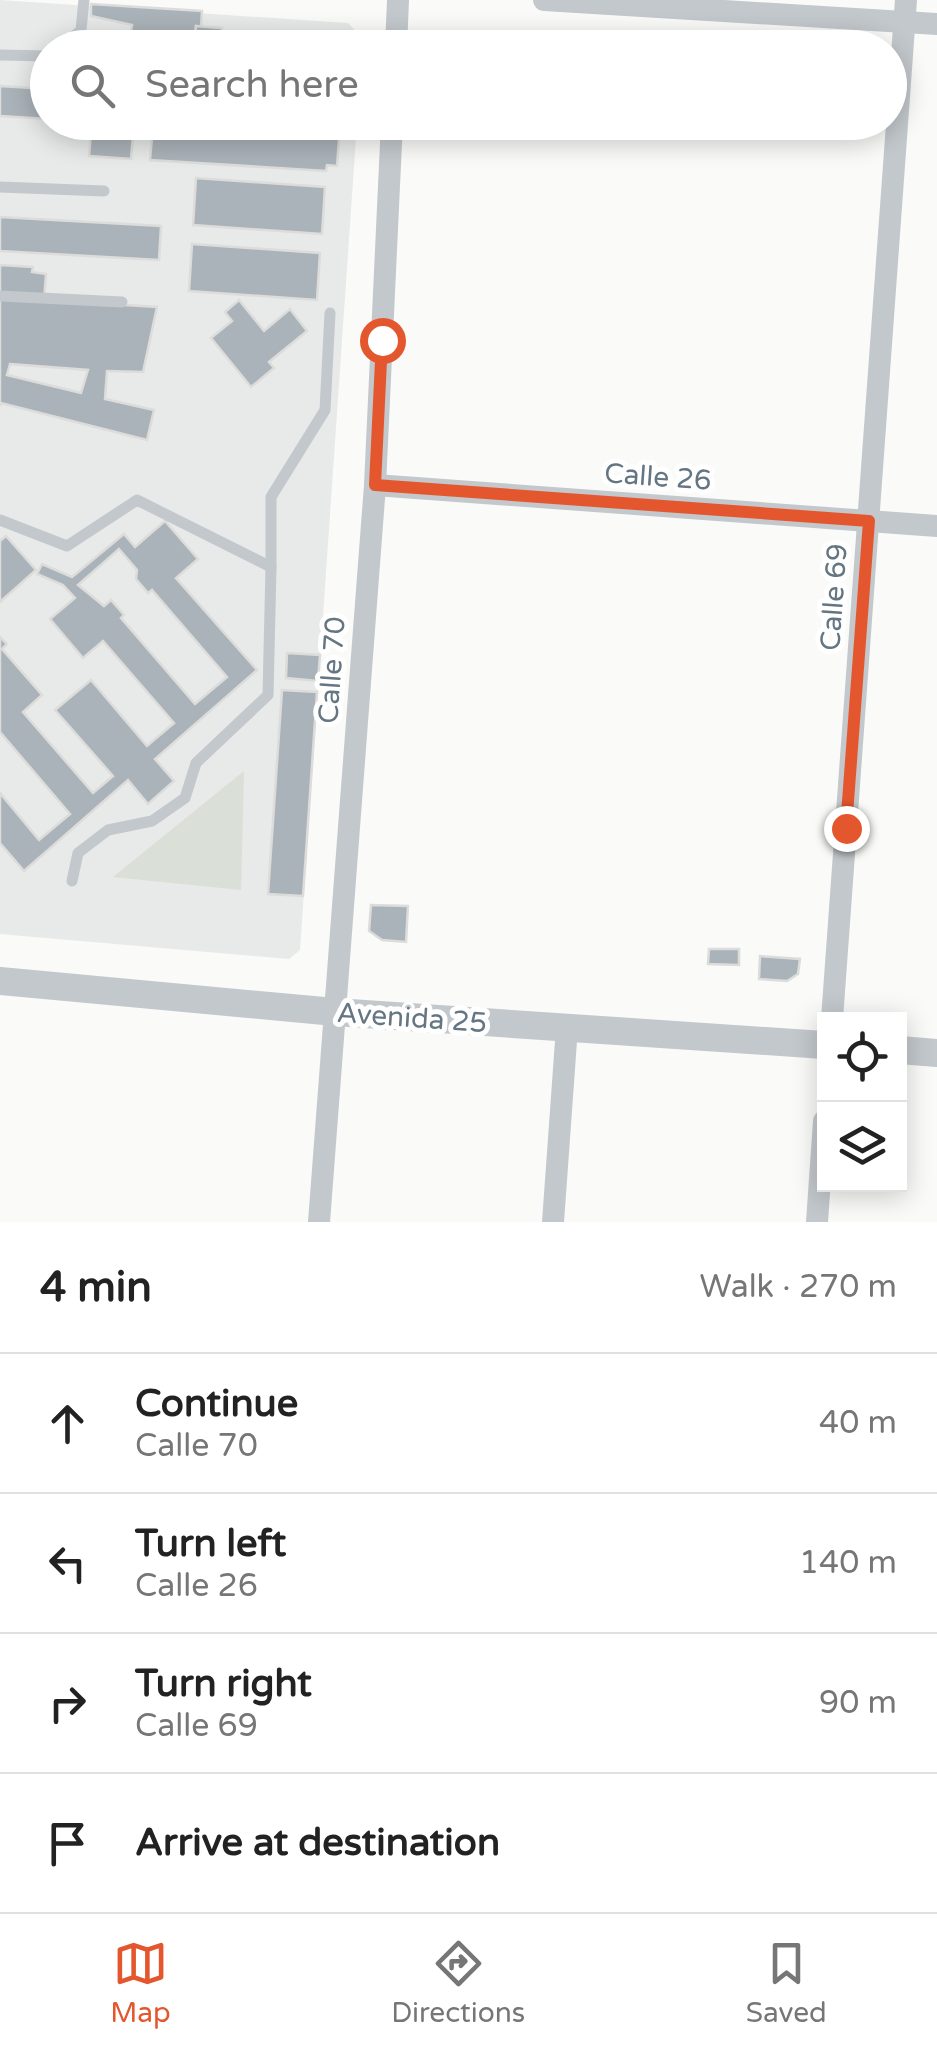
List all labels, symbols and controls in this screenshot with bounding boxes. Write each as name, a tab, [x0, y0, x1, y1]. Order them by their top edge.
search box	[30, 30, 907, 140]
icon: search	[65, 58, 120, 113]
text: Search here	[145, 62, 359, 108]
route start	[360, 318, 406, 364]
street label: Calle 26	[603, 456, 713, 498]
street label: Calle 69	[813, 542, 855, 652]
street label: Calle 70	[311, 615, 353, 725]
route end	[824, 806, 870, 852]
street label: Avenida 25	[336, 996, 488, 1040]
map controls	[817, 1012, 907, 1192]
button: locate	[817, 1012, 907, 1102]
button: layers	[817, 1102, 907, 1192]
text: 4 min	[40, 1262, 152, 1313]
text: Walk · 270 m	[700, 1268, 897, 1306]
text: Continue	[135, 1381, 298, 1427]
icon: ahead	[40, 1396, 95, 1451]
text: 40 m	[819, 1404, 897, 1442]
text: Calle 70	[135, 1427, 258, 1465]
text: Turn left	[135, 1521, 286, 1567]
icon: left	[40, 1536, 95, 1591]
text: 140 m	[799, 1544, 897, 1582]
text: Calle 26	[135, 1567, 258, 1605]
text: Turn right	[135, 1661, 312, 1707]
icon: right	[40, 1676, 95, 1731]
text: 90 m	[819, 1684, 897, 1722]
text: Calle 69	[135, 1707, 258, 1745]
icon: arrive	[40, 1816, 95, 1871]
text: Arrive at destination	[135, 1820, 500, 1866]
tab: Map	[110, 1936, 171, 2030]
tab: Directions	[391, 1936, 525, 2030]
tab: Saved	[746, 1936, 827, 2030]

